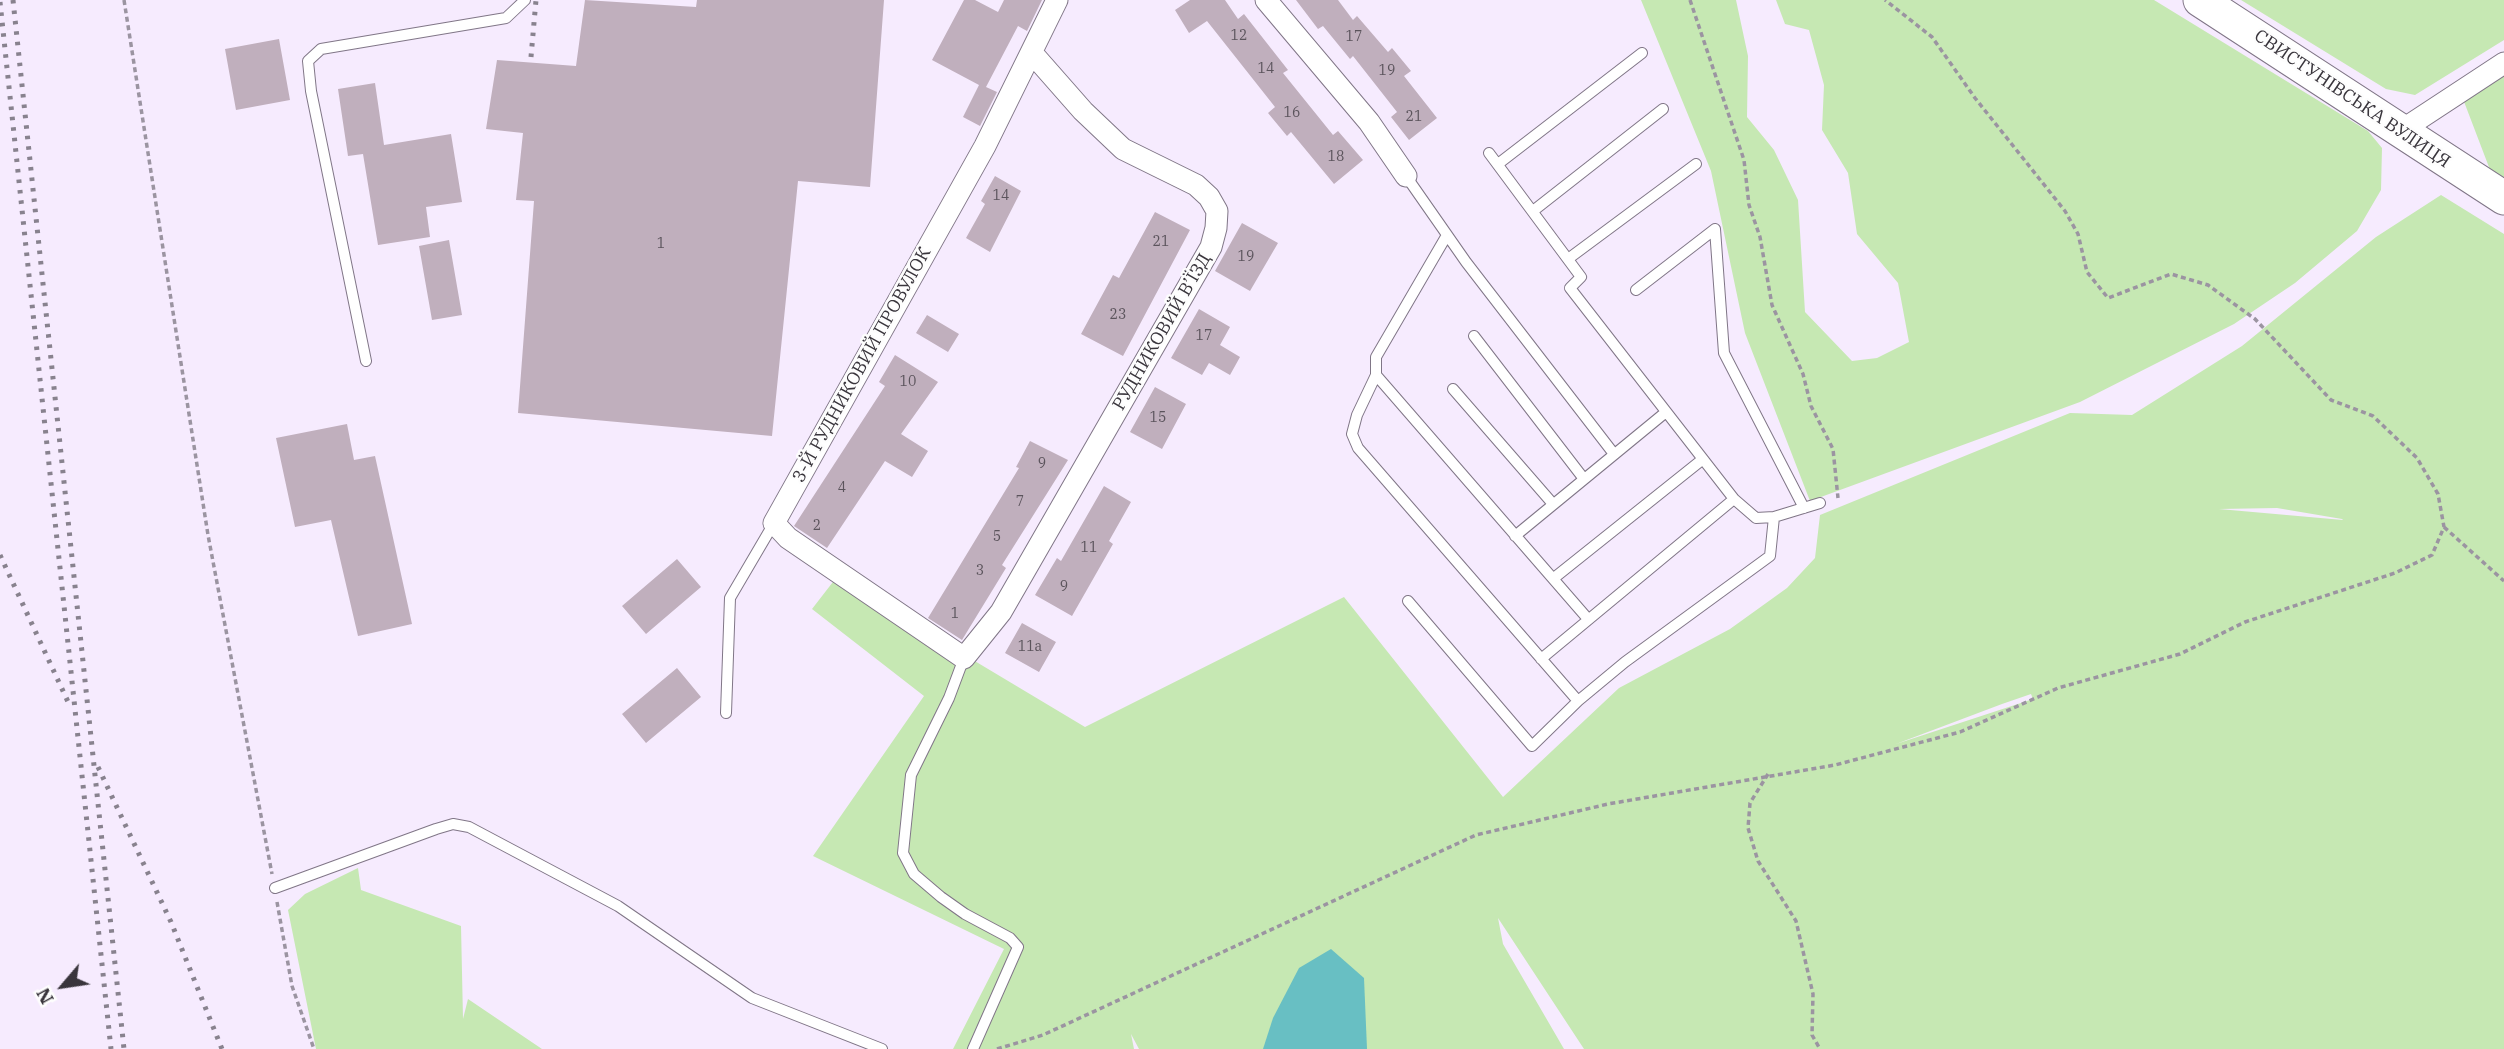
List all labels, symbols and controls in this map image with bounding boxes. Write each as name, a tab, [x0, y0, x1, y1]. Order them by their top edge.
street label: СВИСТУНІВСЬКА ВУЛИЦЯ	[2250, 25, 2454, 173]
house number: 12	[1231, 28, 1247, 44]
house number: 17	[1346, 29, 1362, 45]
house number: 14	[1258, 61, 1274, 77]
house number: 19	[1379, 63, 1395, 79]
house number: 16	[1284, 105, 1300, 121]
house number: 21	[1406, 109, 1422, 125]
house number: 18	[1328, 149, 1344, 165]
house number: 14	[993, 188, 1009, 204]
house number: 21	[1153, 234, 1169, 250]
house number: 1	[657, 236, 665, 252]
street label: 3-Й РУДНИКОВИЙ ПРОВУЛОК	[788, 244, 936, 486]
house number: 19	[1238, 249, 1254, 265]
street label: РУДНИКОВИЙ В’ЇЗД	[1108, 250, 1216, 414]
house number: 23	[1110, 307, 1126, 323]
house number: 17	[1196, 328, 1212, 344]
house number: 10	[900, 374, 916, 390]
house number: 15	[1150, 410, 1166, 426]
house number: 9	[1038, 456, 1046, 472]
house number: 4	[838, 480, 846, 496]
house number: 7	[1016, 494, 1024, 510]
house number: 2	[813, 518, 821, 534]
house number: 5	[993, 529, 1001, 545]
house number: 11	[1081, 540, 1097, 556]
house number: 3	[976, 563, 984, 579]
house number: 9	[1060, 579, 1068, 595]
house number: 1	[951, 606, 959, 622]
house number: 11а	[1018, 639, 1042, 655]
north arrow	[28, 951, 98, 1021]
text: N	[30, 984, 59, 1009]

